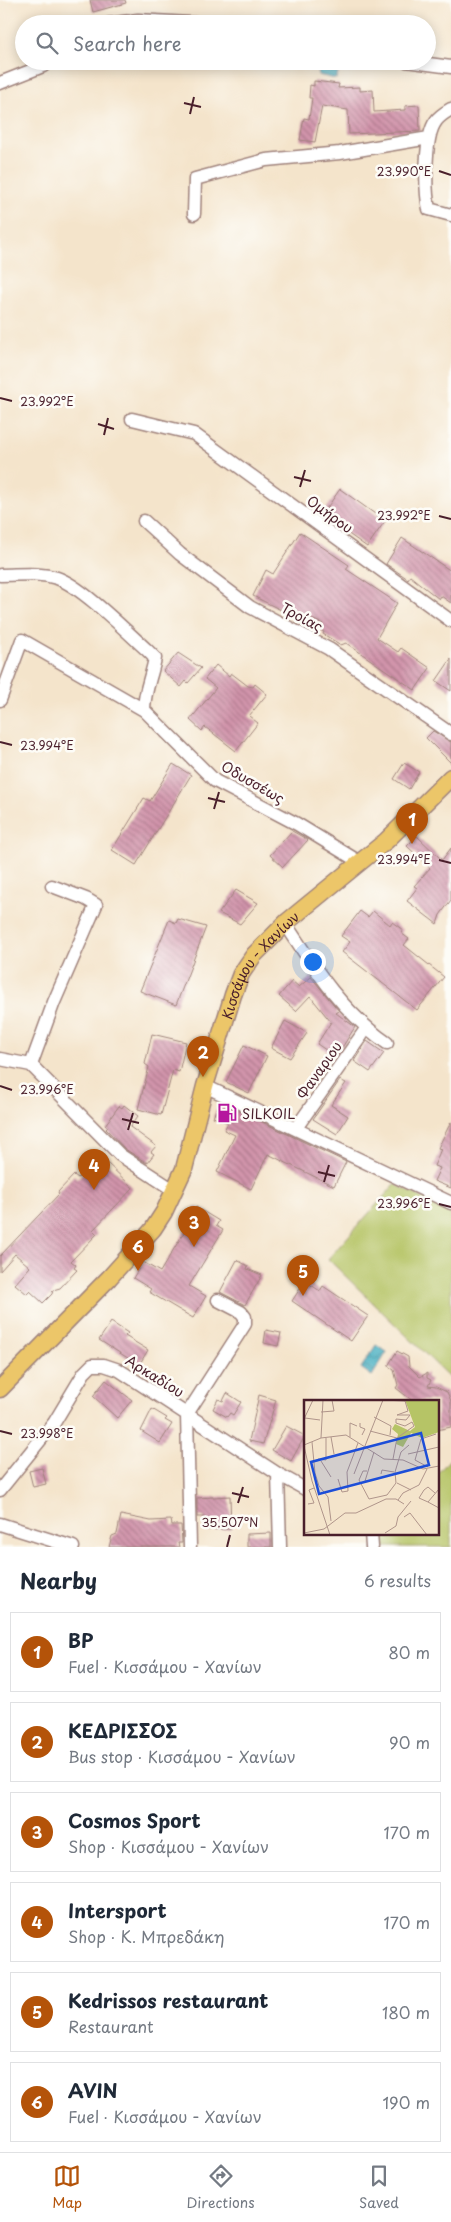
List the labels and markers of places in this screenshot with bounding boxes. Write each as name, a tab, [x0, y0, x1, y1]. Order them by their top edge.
pin: 1	[396, 803, 428, 844]
pin: 2	[187, 1036, 219, 1077]
fuel station icon: SILKOIL	[216, 1102, 238, 1124]
place label: SILKOIL	[242, 1103, 295, 1124]
pin: 4	[78, 1149, 110, 1190]
pin: 3	[178, 1206, 210, 1247]
pin: 6	[122, 1230, 154, 1271]
pin: 5	[287, 1255, 319, 1296]

